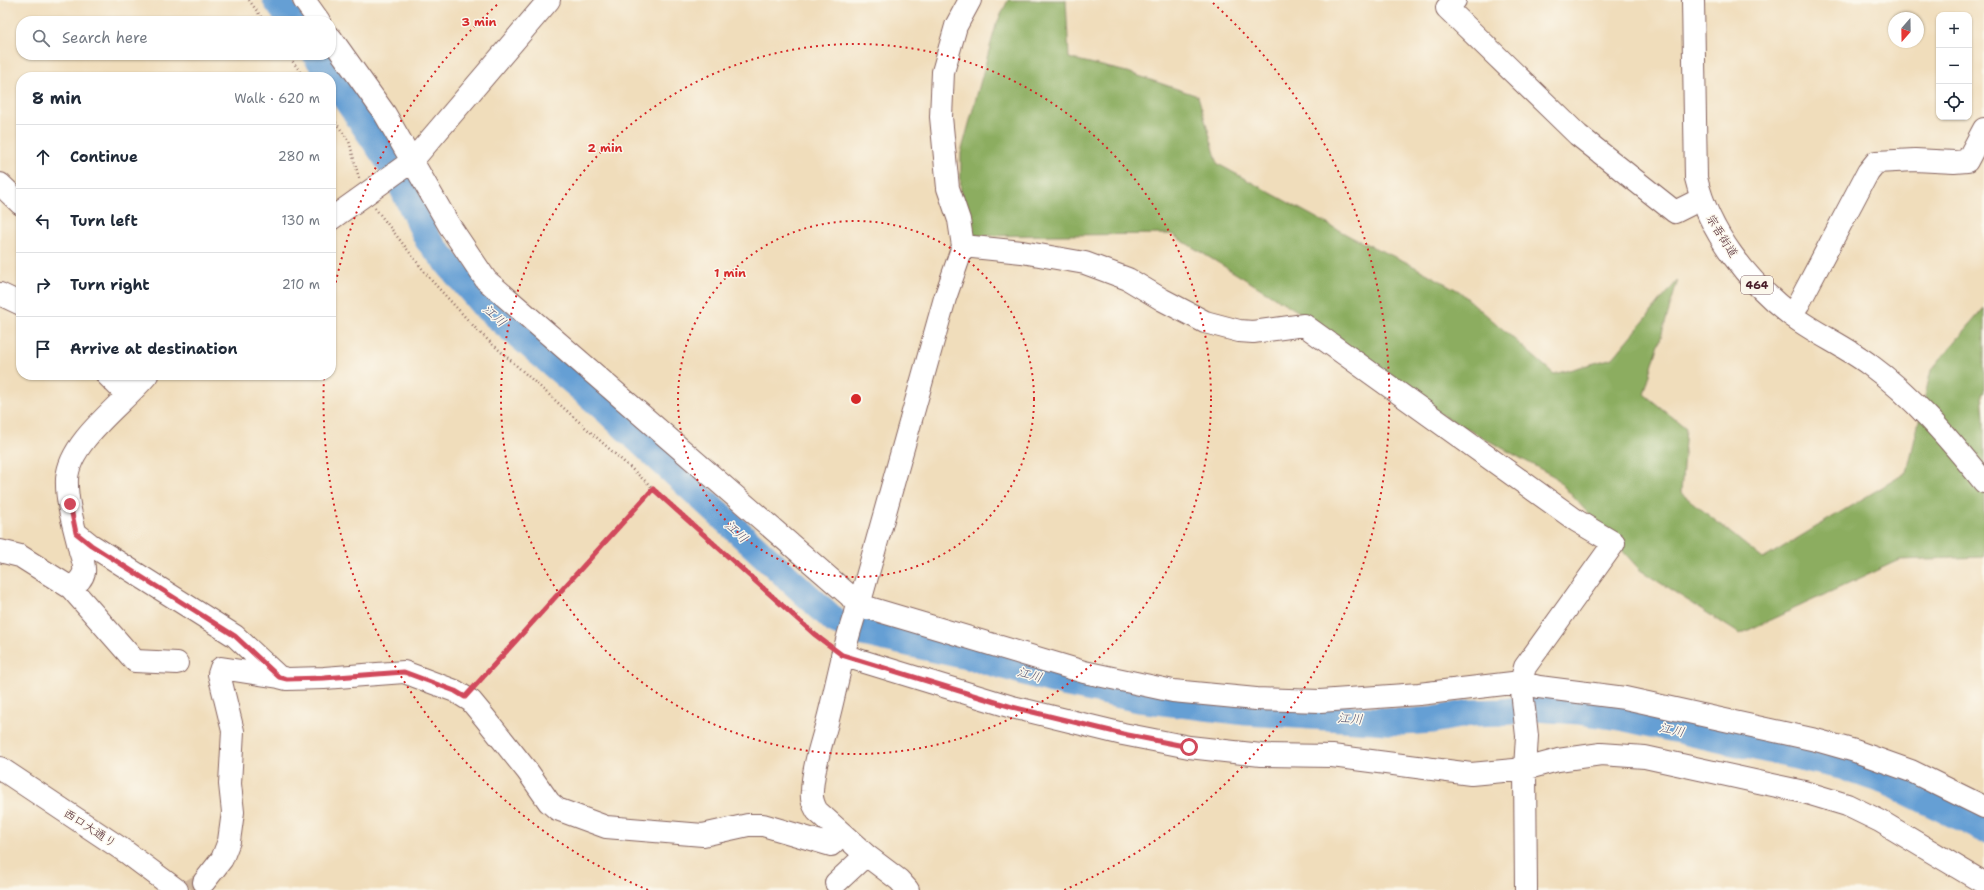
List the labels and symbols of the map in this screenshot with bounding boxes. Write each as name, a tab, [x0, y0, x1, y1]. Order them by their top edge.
north arrow	[1888, 12, 1924, 48]
text: 3 min	[462, 14, 497, 30]
text: 2 min	[588, 140, 623, 156]
street label: 宗吾街道	[1702, 211, 1742, 261]
text: 1 min	[714, 265, 746, 281]
road number: 464	[1741, 276, 1773, 294]
water label: 江川	[479, 300, 510, 330]
centre of rings	[849, 392, 863, 406]
route end	[61, 495, 79, 513]
water label: 江川	[721, 516, 752, 546]
water label: 江川	[1015, 663, 1045, 686]
water label: 江川	[1336, 709, 1364, 728]
water label: 江川	[1657, 718, 1686, 741]
route start	[1180, 738, 1198, 756]
street label: 西口大通り	[60, 805, 120, 851]

